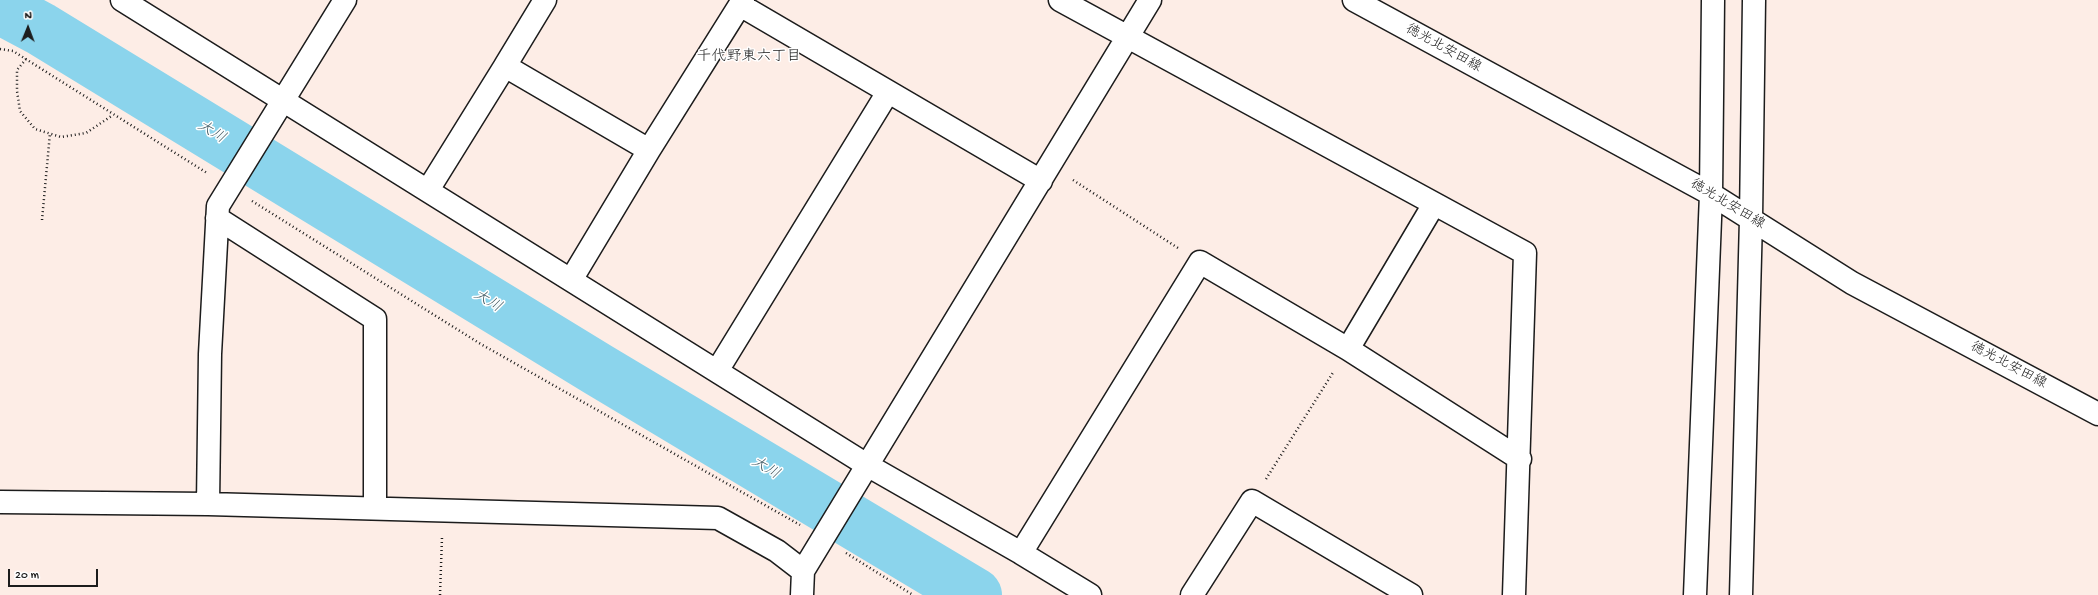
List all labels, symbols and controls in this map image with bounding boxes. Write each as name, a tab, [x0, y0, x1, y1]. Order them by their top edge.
north arrow	[8, 8, 48, 48]
text: N	[25, 10, 32, 22]
street label: 徳光北安田線	[1402, 21, 1484, 77]
district label: 千代野東六丁目	[697, 49, 801, 67]
water label: 大川	[194, 118, 228, 148]
street label: 徳光北安田線	[1687, 176, 1767, 234]
water label: 大川	[470, 287, 504, 317]
street label: 徳光北安田線	[1967, 339, 2049, 393]
water label: 大川	[748, 454, 782, 484]
scale bar	[10, 561, 100, 587]
text: 20 m	[15, 569, 39, 583]

